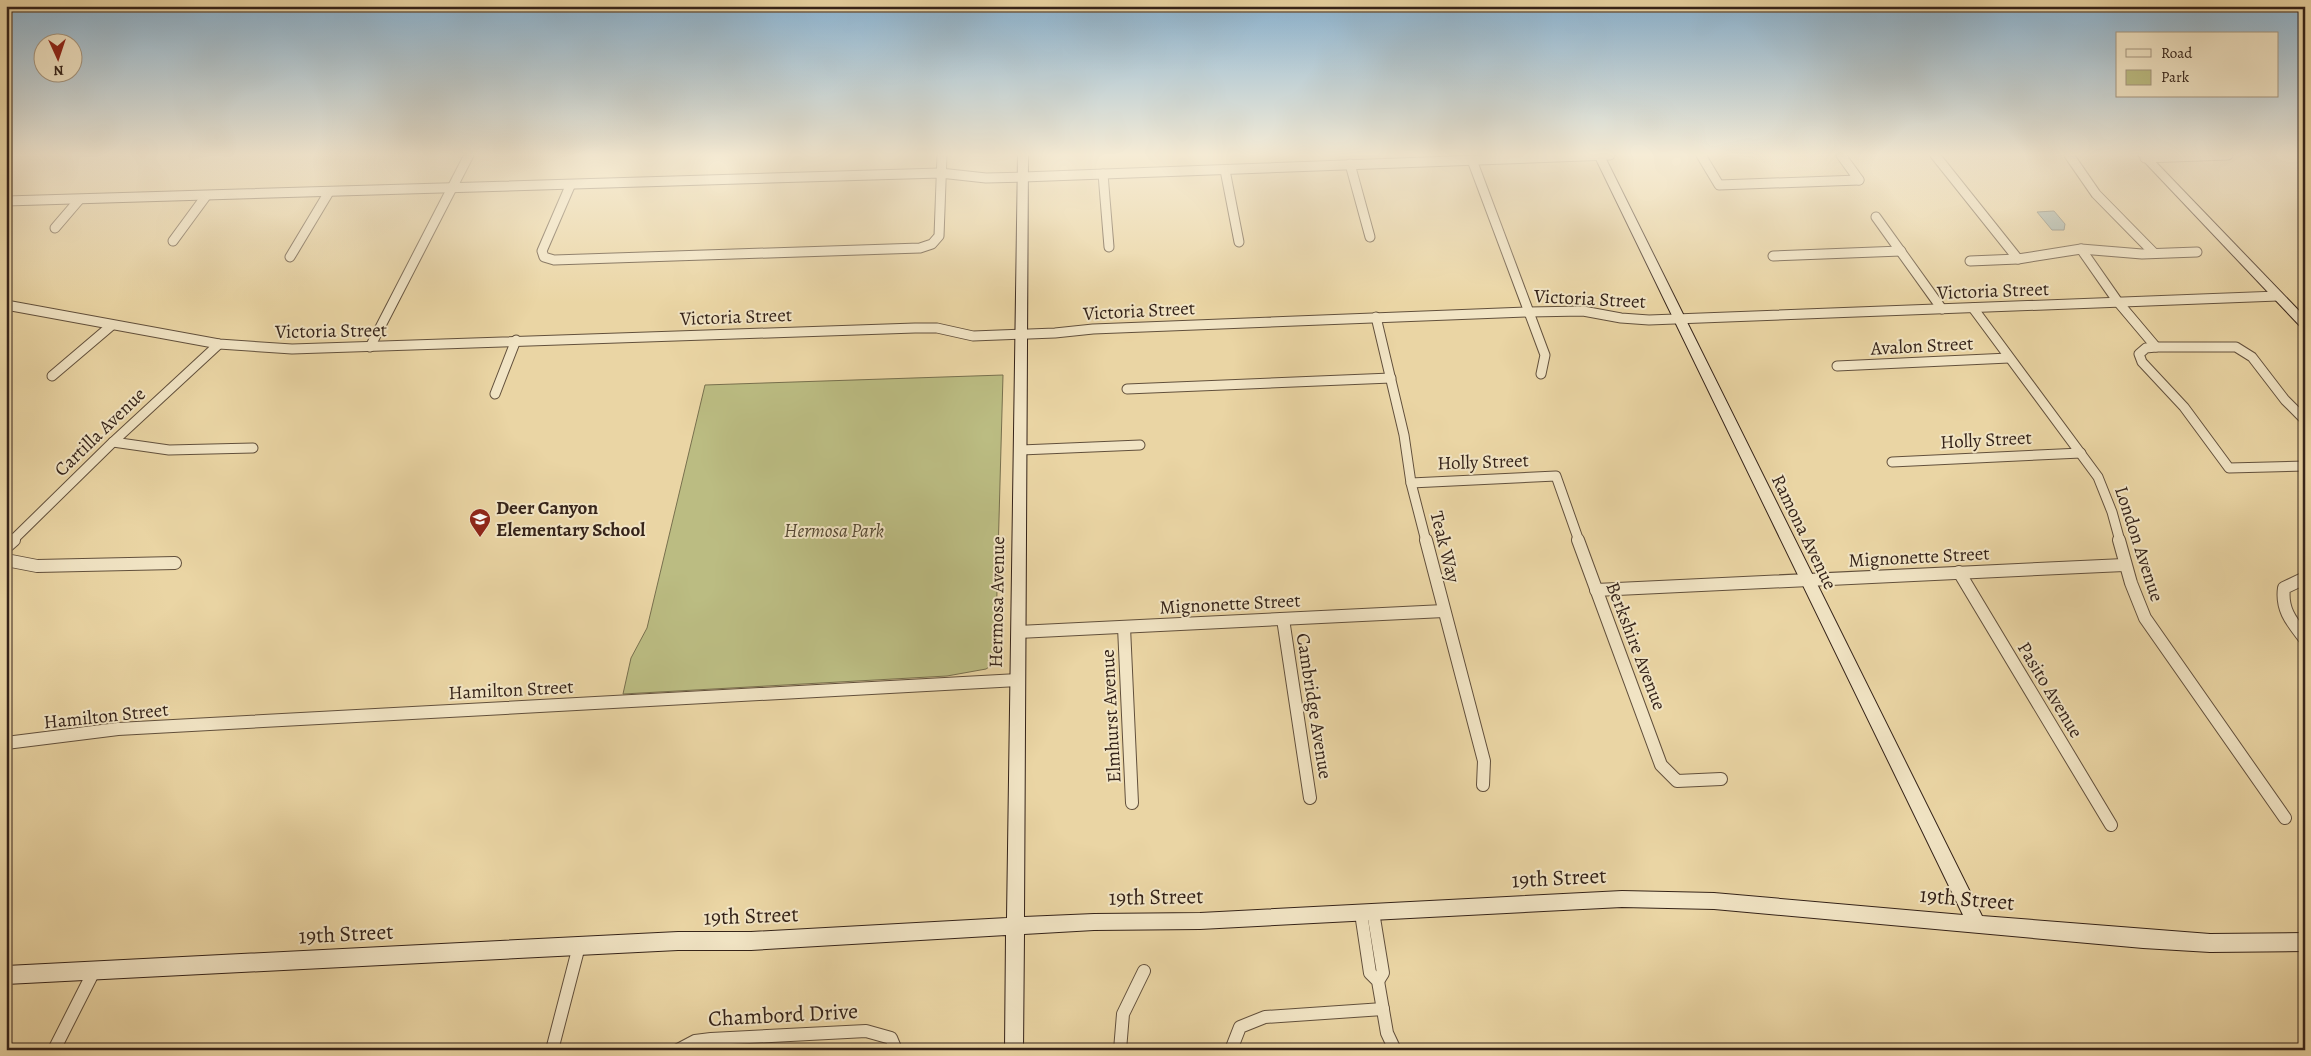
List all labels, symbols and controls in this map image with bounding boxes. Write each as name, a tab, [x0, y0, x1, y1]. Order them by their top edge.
north arrow	[32, 32, 82, 82]
legend	[2116, 32, 2278, 98]
text: Road	[2161, 43, 2193, 63]
text: N	[53, 61, 64, 80]
text: Park	[2161, 67, 2190, 87]
street label: Victoria Street	[1936, 276, 2049, 306]
street label: Victoria Street	[1532, 283, 1647, 315]
street label: Victoria Street	[1081, 295, 1196, 327]
street label: Victoria Street	[679, 302, 792, 332]
street label: Victoria Street	[274, 317, 387, 345]
street label: Avalon Street	[1869, 330, 1974, 362]
street label: Cartilla Avenue	[48, 382, 152, 482]
street label: Holly Street	[1940, 425, 2032, 455]
street label: Holly Street	[1437, 447, 1529, 477]
street label: Ramona Avenue	[1765, 470, 1843, 594]
street label: London Avenue	[2108, 483, 2170, 605]
place label: Deer Canyon Elementary School	[496, 495, 645, 543]
school or university icon: Deer Canyon Elementary School	[468, 507, 492, 538]
street label: Teak Way	[1424, 508, 1467, 586]
park label: Hermosa Park	[784, 518, 884, 544]
street label: Hermosa Avenue	[983, 536, 1011, 668]
street label: Mignonette Street	[1848, 540, 1990, 574]
street label: Berkshire Avenue	[1600, 578, 1672, 714]
street label: Mignonette Street	[1159, 587, 1301, 621]
street label: Cambridge Avenue	[1290, 631, 1338, 781]
street label: Pasito Avenue	[2011, 637, 2089, 743]
street label: Elmhurst Avenue	[1095, 649, 1127, 783]
street label: Hamilton Street	[448, 674, 574, 706]
street label: Hamilton Street	[42, 697, 170, 735]
street label: 19th Street	[1511, 861, 1607, 895]
street label: 19th Street	[1918, 880, 2016, 918]
street label: 19th Street	[1108, 881, 1204, 913]
street label: 19th Street	[703, 899, 799, 933]
street label: 19th Street	[298, 917, 394, 951]
street label: Chambord Drive	[707, 996, 859, 1034]

